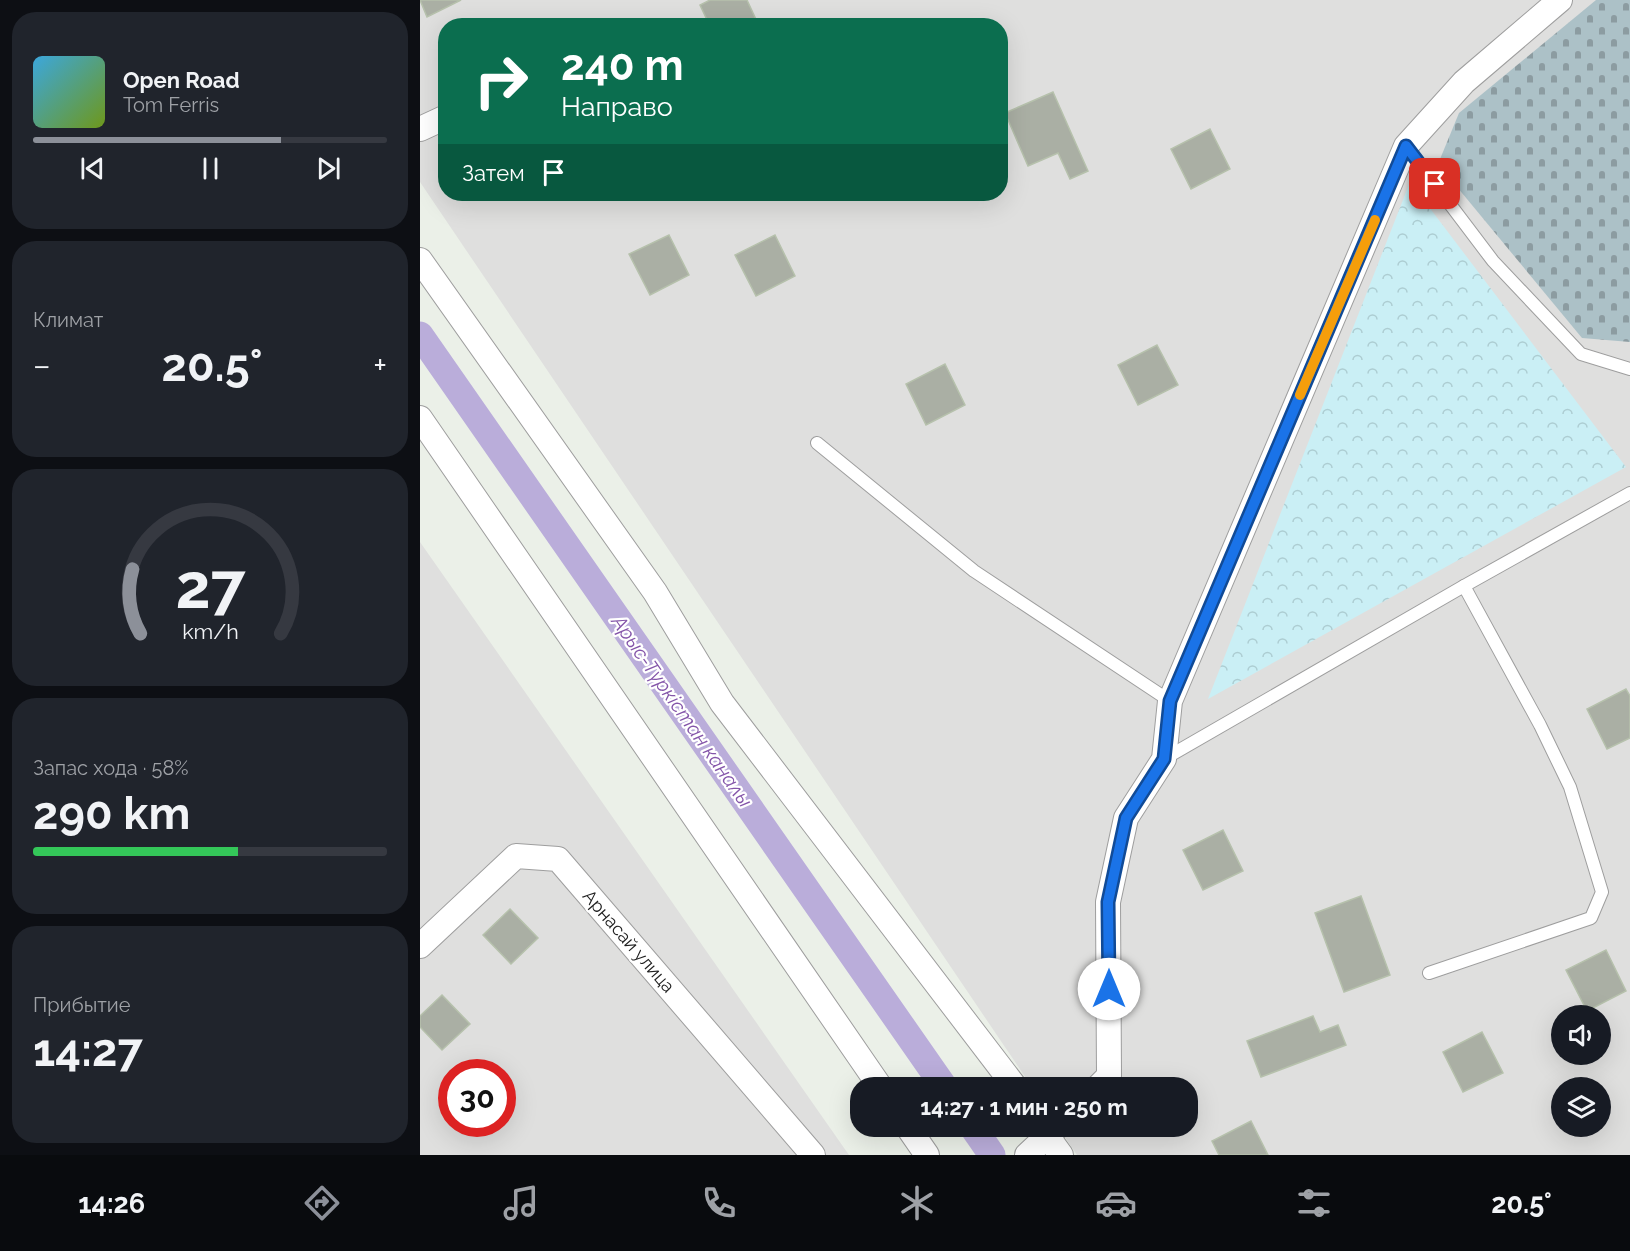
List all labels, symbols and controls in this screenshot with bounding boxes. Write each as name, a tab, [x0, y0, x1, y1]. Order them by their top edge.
text: 240 m	[561, 41, 684, 90]
icon: right	[462, 42, 540, 120]
text: Open Road	[123, 67, 240, 93]
text: Направо	[561, 91, 673, 122]
text: Tom Ferris	[123, 93, 219, 117]
icon: previous	[76, 152, 109, 185]
icon: pause	[194, 152, 227, 185]
icon: next	[312, 152, 345, 185]
icon: arrive	[537, 156, 570, 189]
pin	[1409, 158, 1460, 209]
text: Затем	[462, 160, 525, 186]
icon: arrive	[1418, 167, 1451, 200]
text: Климат	[33, 308, 103, 332]
text: 20.5°	[162, 339, 262, 392]
text: −	[33, 346, 51, 385]
text: +	[373, 346, 387, 385]
text: 27	[175, 550, 246, 624]
water label: Арыс-Түркістан каналы	[606, 610, 757, 812]
text: km/h	[182, 620, 238, 645]
text: Запас хода · 58%	[33, 756, 189, 780]
text: 290 km	[33, 787, 190, 840]
street label: Арнасай улица	[579, 885, 679, 997]
position arrow	[1077, 957, 1141, 1021]
text: Прибытие	[33, 993, 130, 1017]
map controls	[1551, 1005, 1611, 1137]
button: sound	[1551, 1005, 1611, 1065]
text: 14:27	[33, 1024, 143, 1077]
speed limit sign: 30	[438, 1059, 516, 1137]
button: layers	[1551, 1077, 1611, 1137]
text: 14:27 · 1 мин · 250 m	[920, 1094, 1128, 1120]
icon: directions	[301, 1182, 343, 1224]
icon: music	[500, 1182, 542, 1224]
icon: phone	[698, 1182, 740, 1224]
icon: climate	[896, 1182, 938, 1224]
icon: car	[1095, 1182, 1137, 1224]
icon: filters	[1293, 1182, 1335, 1224]
text: 14:26	[78, 1188, 145, 1219]
text: 20.5°	[1491, 1188, 1552, 1219]

